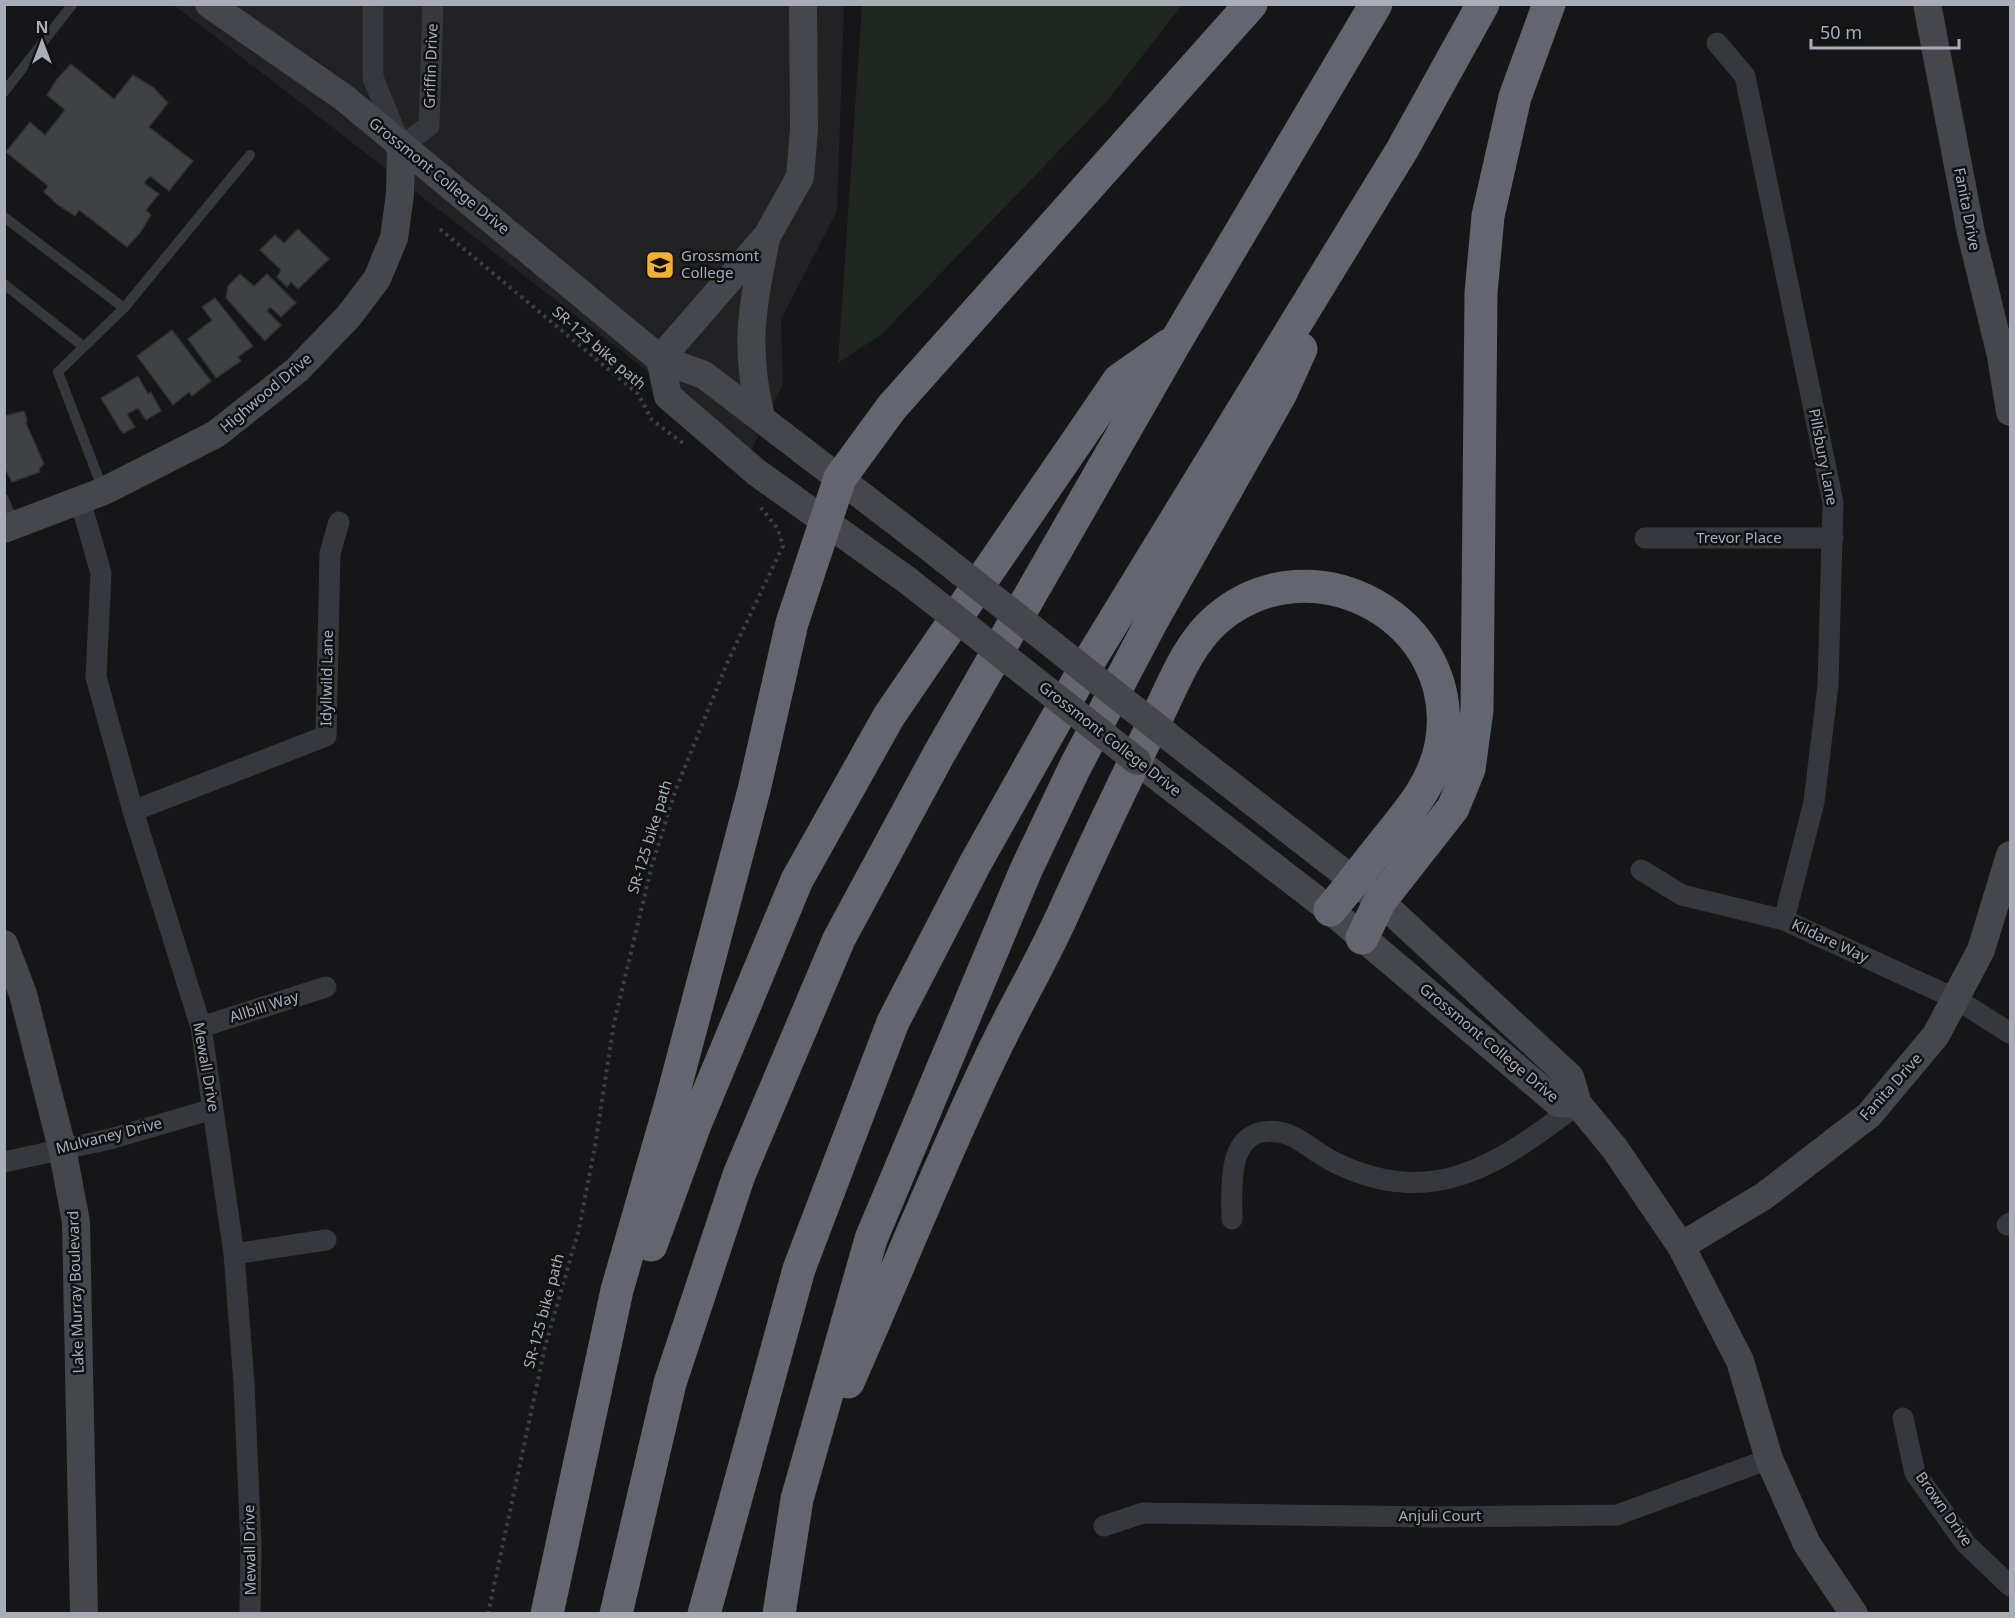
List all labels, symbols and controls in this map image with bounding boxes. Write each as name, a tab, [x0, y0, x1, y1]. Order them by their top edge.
north arrow	[12, 12, 72, 72]
scale bar	[1811, 12, 1960, 50]
text: N	[35, 16, 49, 38]
text: 50 m	[1820, 20, 1862, 44]
street label: Griffin Drive	[419, 23, 441, 109]
street label: Grossmont College Drive	[365, 112, 514, 238]
street label: Fanita Drive	[1950, 166, 1986, 252]
place label: Grossmont College	[681, 245, 760, 282]
school or university icon: Grossmont College	[644, 249, 676, 281]
street label: SR-125 bike path	[549, 301, 651, 393]
street label: Highwood Drive	[215, 348, 315, 436]
street label: Pillsbury Lane	[1805, 407, 1843, 507]
street label: Trevor Place	[1696, 527, 1782, 547]
street label: Idyllwild Lane	[315, 630, 337, 726]
street label: Grossmont College Drive	[1035, 676, 1186, 800]
street label: SR-125 bike path	[622, 777, 676, 896]
street label: Kildare Way	[1789, 914, 1872, 967]
street label: Grossmont College Drive	[1416, 978, 1563, 1106]
street label: Allbill Way	[226, 985, 301, 1027]
street label: Mewall Drive	[189, 1020, 225, 1113]
street label: Fanita Drive	[1855, 1048, 1926, 1124]
street label: Mulvaney Drive	[54, 1112, 164, 1158]
street label: Lake Murray Boulevard	[62, 1210, 88, 1374]
street label: SR-125 bike path	[518, 1251, 568, 1370]
street label: Brown Drive	[1912, 1467, 1978, 1550]
street label: Mewall Drive	[238, 1504, 260, 1596]
street label: Anjuli Court	[1398, 1505, 1482, 1525]

